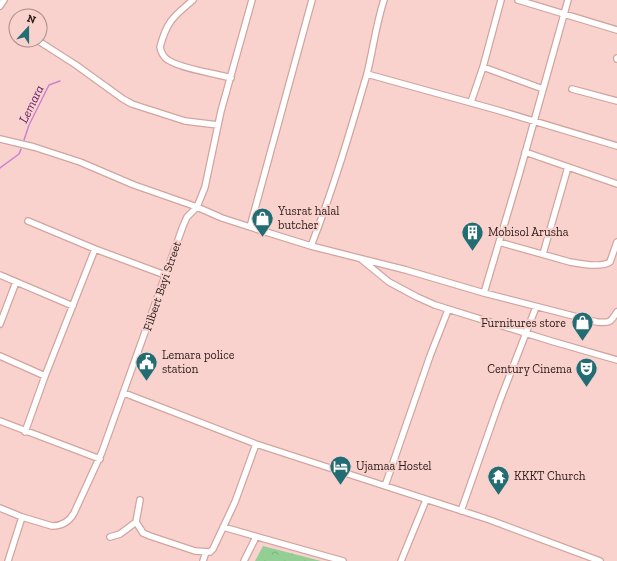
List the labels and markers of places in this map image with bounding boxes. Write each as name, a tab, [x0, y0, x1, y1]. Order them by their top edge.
place label: Yusrat halal butcher	[277, 204, 339, 232]
shop icon: Yusrat halal butcher	[249, 205, 275, 238]
building icon: Mobisol Arusha	[459, 219, 485, 252]
place label: Mobisol Arusha	[488, 225, 569, 239]
shop icon: Furnitures store	[569, 310, 595, 343]
place label: Furnitures store	[481, 316, 566, 330]
place label: Lemara police station	[162, 348, 235, 376]
public building icon: Lemara police station	[134, 349, 160, 382]
theatre icon: Century Cinema	[574, 356, 600, 389]
place label: Century Cinema	[487, 362, 572, 376]
hotel icon: Ujamaa Hostel	[327, 453, 353, 486]
place label: Ujamaa Hostel	[356, 459, 431, 474]
temple icon: KKKT Church	[486, 463, 512, 496]
place label: KKKT Church	[514, 469, 586, 483]

